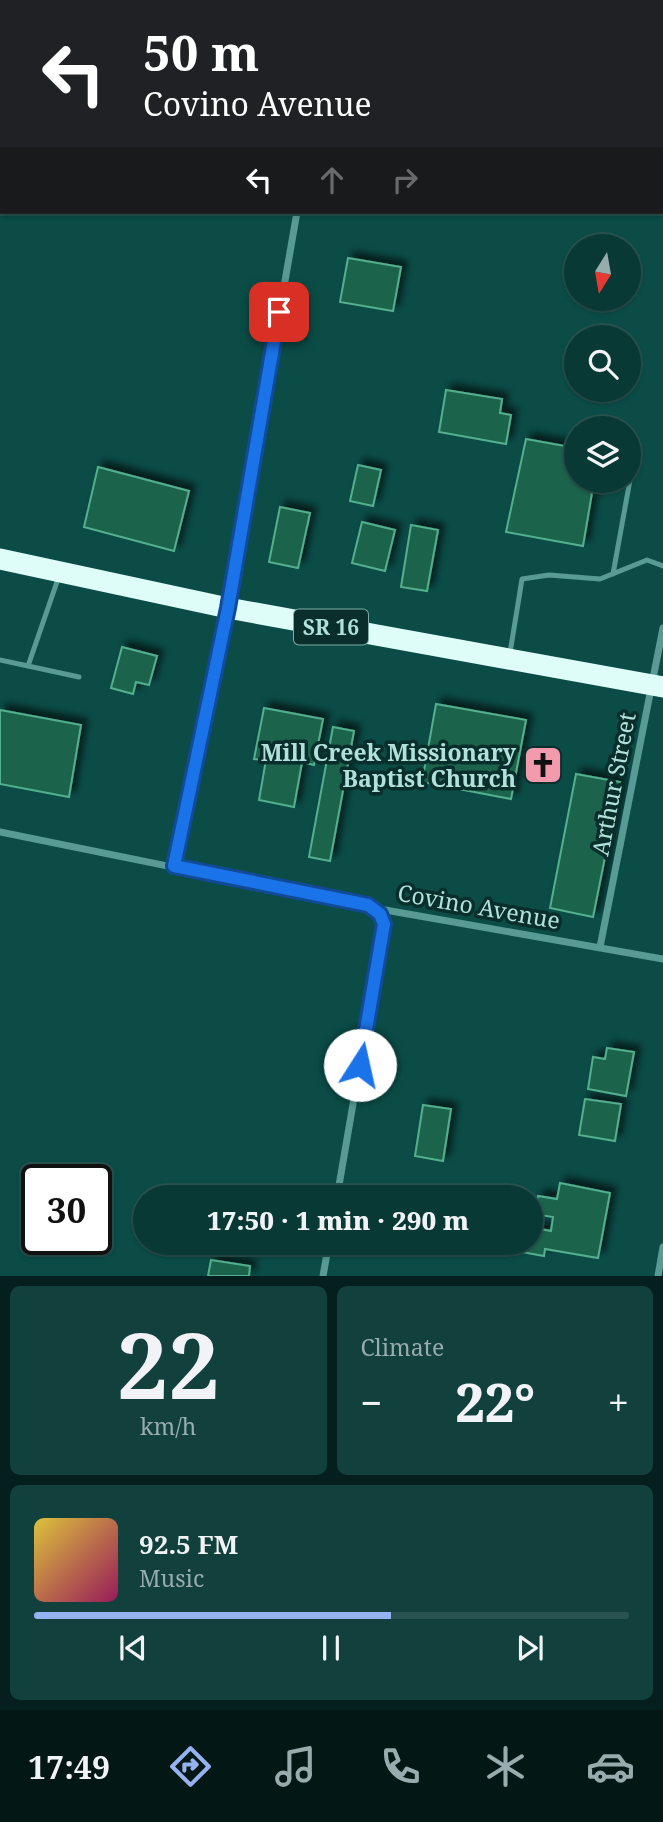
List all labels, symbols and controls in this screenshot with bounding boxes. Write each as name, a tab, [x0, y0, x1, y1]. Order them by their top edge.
text: 50 m	[143, 19, 259, 85]
icon: left	[28, 28, 119, 119]
text: Covino Avenue	[143, 82, 372, 125]
icon: left	[240, 161, 278, 199]
icon: ahead	[313, 161, 351, 199]
icon: right	[386, 161, 424, 199]
north arrow	[564, 234, 640, 312]
map controls	[564, 234, 641, 493]
pin	[249, 282, 309, 342]
icon: arrive	[260, 293, 298, 331]
button: search	[564, 325, 641, 402]
button: layers	[564, 416, 641, 493]
road number: SR 16	[294, 610, 368, 644]
street label: Arthur Street	[583, 710, 643, 858]
place label: Mill Creek Missionary Baptist Church	[261, 736, 517, 794]
church icon: Mill Creek Missionary Baptist Church	[522, 744, 564, 786]
street label: Covino Avenue	[395, 876, 563, 936]
position arrow	[323, 1028, 397, 1102]
speed limit sign: 30	[21, 1164, 112, 1255]
text: 17:50 · 1 min · 290 m	[207, 1202, 469, 1238]
text: 22	[117, 1302, 220, 1426]
text: Climate	[361, 1331, 444, 1363]
text: 22°	[455, 1366, 535, 1437]
text: −	[361, 1376, 383, 1428]
text: +	[608, 1376, 629, 1428]
text: km/h	[140, 1410, 196, 1442]
text: 92.5 FM	[139, 1526, 238, 1562]
text: Music	[139, 1562, 204, 1594]
icon: previous	[114, 1629, 152, 1667]
icon: pause	[312, 1629, 350, 1667]
icon: next	[511, 1629, 549, 1667]
icon: directions	[166, 1742, 215, 1791]
icon: music	[271, 1742, 320, 1791]
icon: phone	[376, 1742, 425, 1791]
icon: climate	[481, 1742, 530, 1791]
icon: car	[586, 1742, 635, 1791]
text: 17:49	[28, 1745, 110, 1788]

